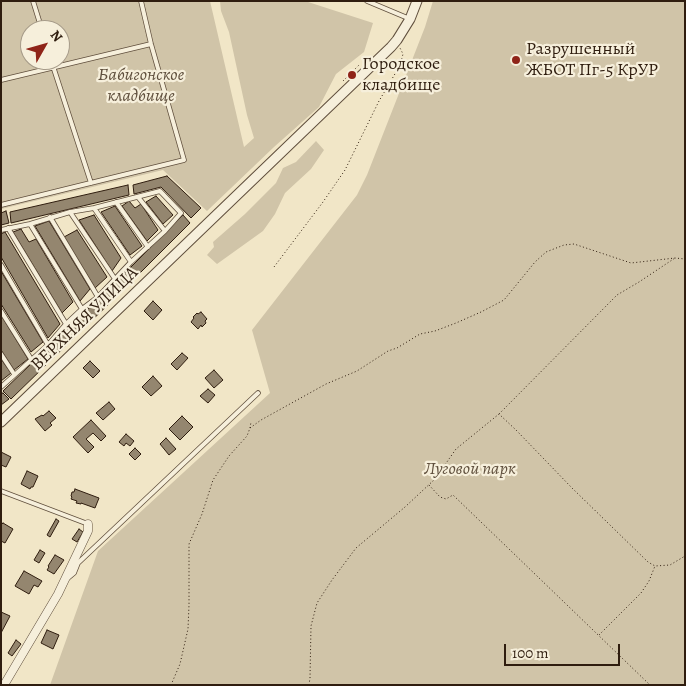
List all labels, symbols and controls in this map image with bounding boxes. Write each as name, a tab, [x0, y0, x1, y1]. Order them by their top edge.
north arrow	[20, 20, 70, 70]
text: N	[46, 26, 67, 46]
place label: Разрушенный ЖБОТ Пг-5 КрУР	[526, 39, 658, 82]
place label: Городское кладбище	[362, 54, 440, 96]
marker: Разрушенный ЖБОТ Пг-5 КрУР	[510, 54, 522, 66]
park label: Бабигонское кладбище	[98, 65, 184, 108]
marker: Городское кладбище	[346, 69, 358, 81]
street label: ВЕРХНЯЯ УЛИЦА	[27, 262, 143, 376]
park label: Луговой парк	[424, 459, 516, 481]
scale bar	[506, 634, 622, 666]
text: 100 m	[512, 643, 549, 663]

